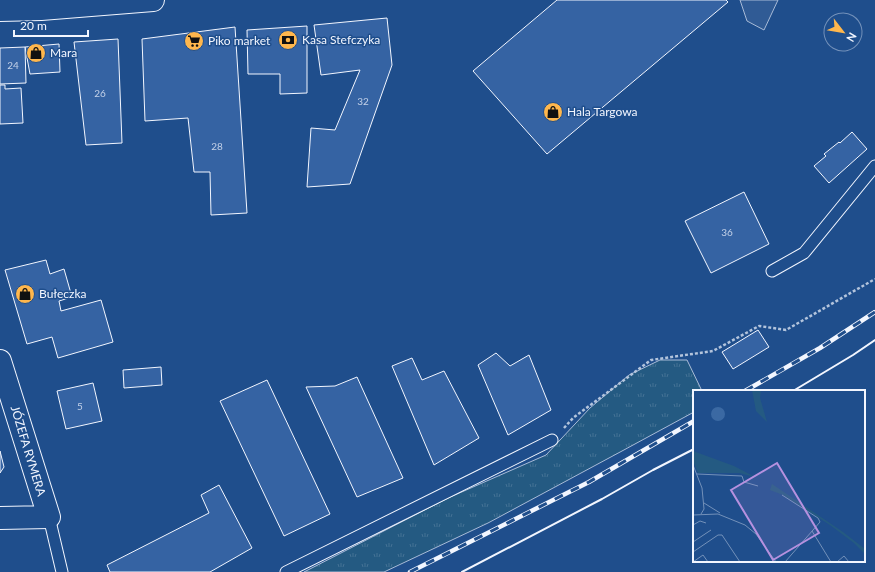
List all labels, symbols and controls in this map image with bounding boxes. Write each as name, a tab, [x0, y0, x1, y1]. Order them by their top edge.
scale bar	[14, 12, 88, 38]
north arrow	[823, 12, 863, 52]
text: 20 m	[20, 18, 47, 33]
bank icon: Kasa Stefczyka	[277, 29, 299, 51]
supermarket icon: Piko market	[183, 30, 205, 52]
text: N	[844, 30, 860, 44]
place label: Kasa Stefczyka	[302, 32, 380, 47]
place label: Piko market	[208, 33, 271, 48]
shop icon: Mara	[25, 42, 47, 64]
place label: Mara	[50, 45, 77, 60]
house number: 24	[7, 59, 19, 71]
house number: 26	[94, 87, 106, 99]
house number: 32	[357, 95, 369, 107]
shop icon: Hala Targowa	[542, 101, 564, 123]
place label: Hala Targowa	[567, 104, 638, 119]
house number: 28	[211, 140, 223, 152]
house number: 36	[721, 226, 733, 238]
shop icon: Bułeczka	[14, 283, 36, 305]
place label: Bułeczka	[39, 286, 87, 301]
inset map	[693, 390, 865, 562]
house number: 5	[77, 400, 83, 412]
street label: JÓZEFA RYMERA	[8, 404, 50, 499]

